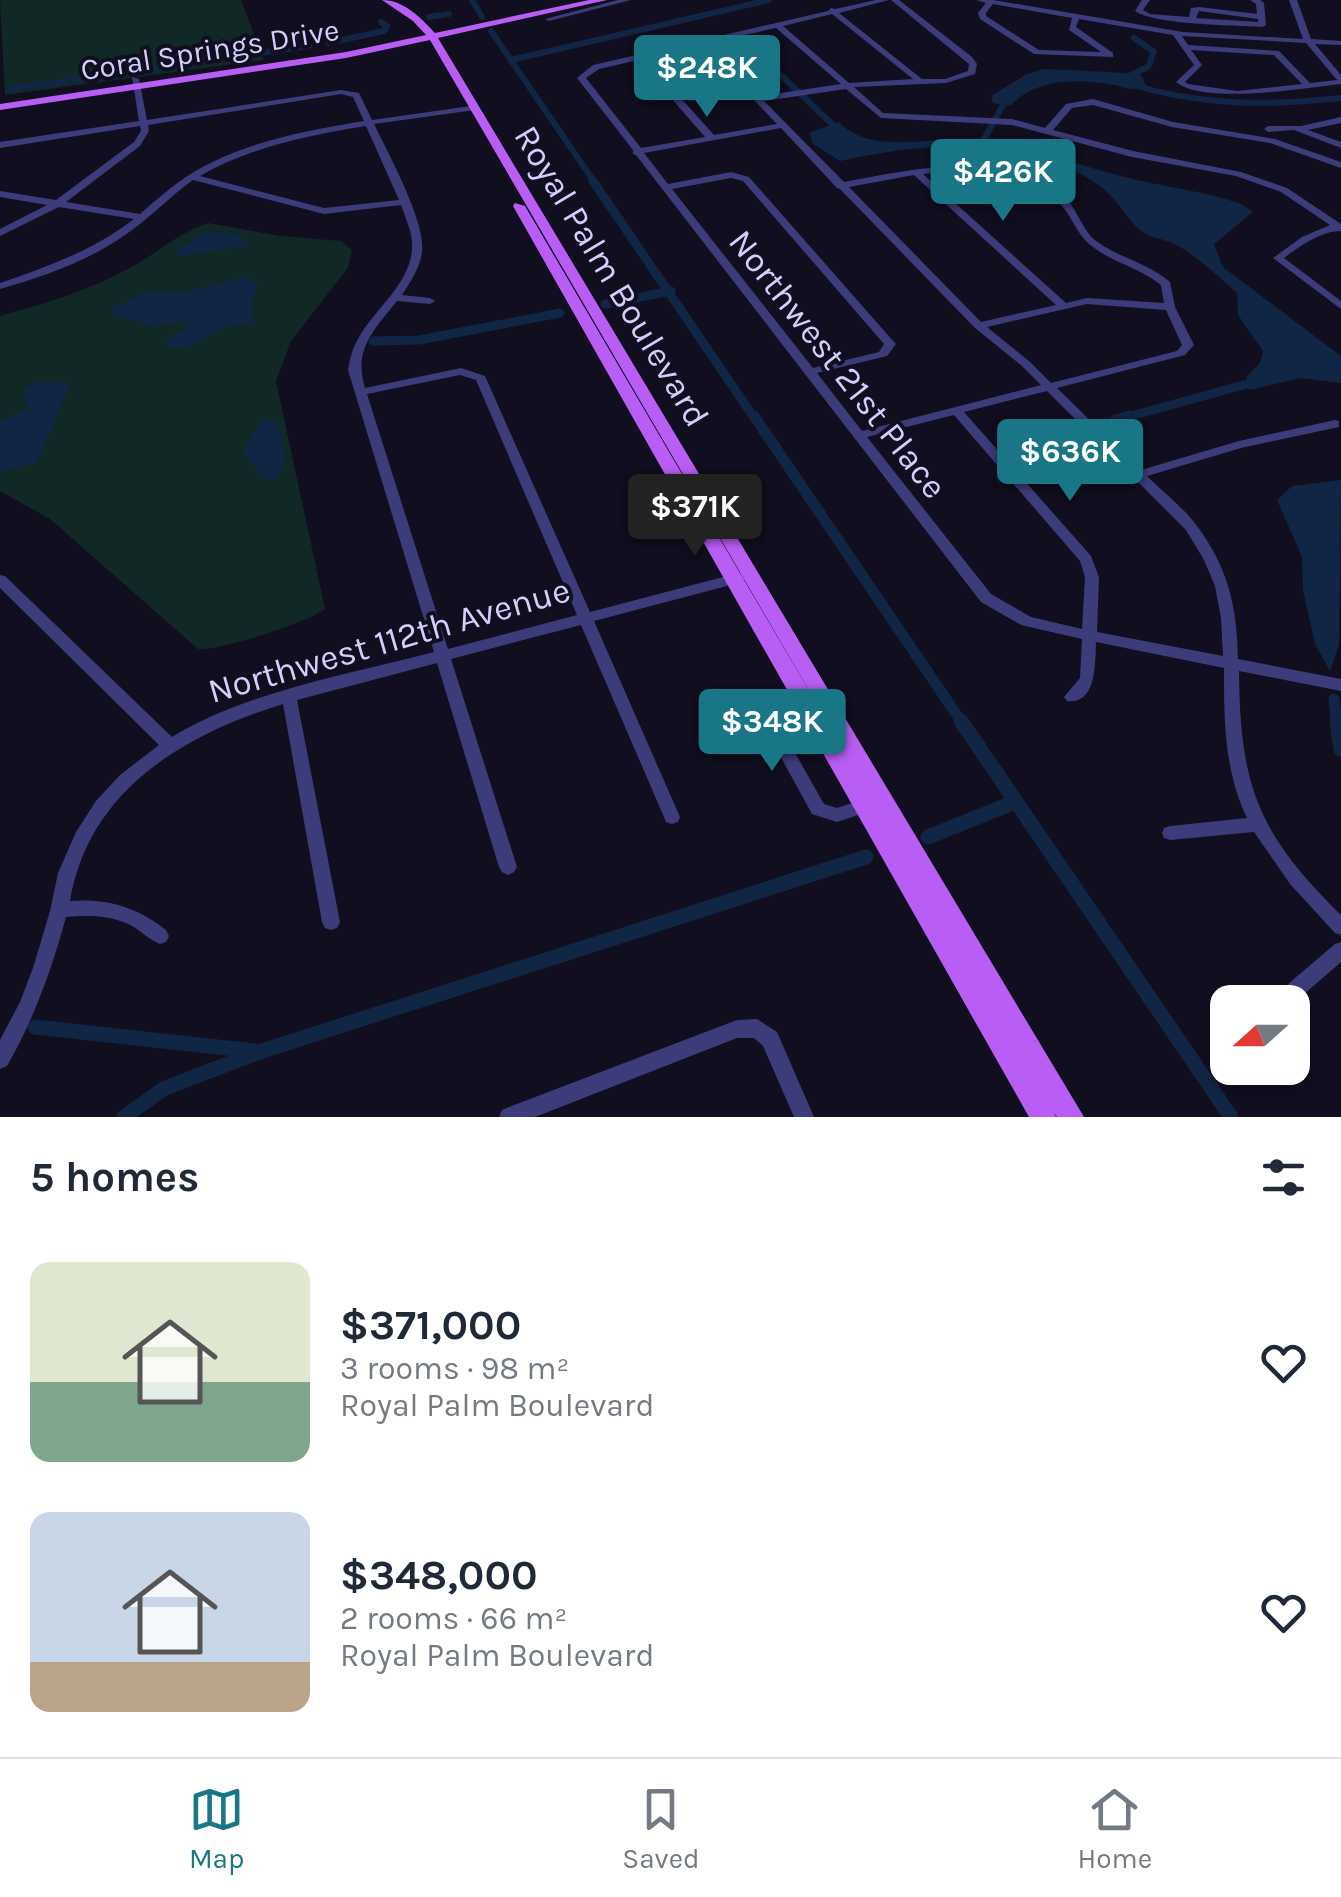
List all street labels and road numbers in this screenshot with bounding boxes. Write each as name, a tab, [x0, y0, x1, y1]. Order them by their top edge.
street label: Coral Springs Drive	[78, 12, 342, 88]
street label: Royal Palm Boulevard	[505, 118, 718, 434]
street label: Northwest 21st Place	[720, 222, 955, 507]
street label: Northwest 112th Avenue	[204, 569, 575, 712]

